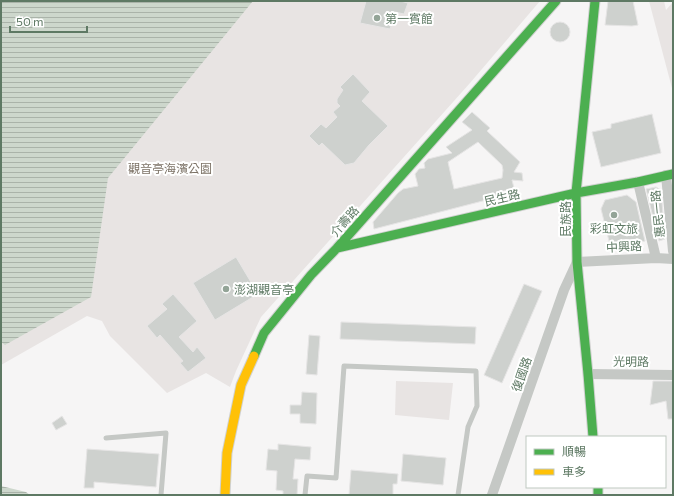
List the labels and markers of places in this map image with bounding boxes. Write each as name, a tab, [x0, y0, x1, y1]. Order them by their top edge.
place label: 第一賓館	[385, 11, 433, 25]
marker: 第一賓館	[372, 13, 382, 23]
marker: 彩虹文旅	[609, 210, 619, 220]
place label: 彩虹文旅	[590, 221, 638, 235]
place label: 澎湖觀音亭	[234, 282, 294, 296]
marker: 澎湖觀音亭	[221, 284, 231, 294]

